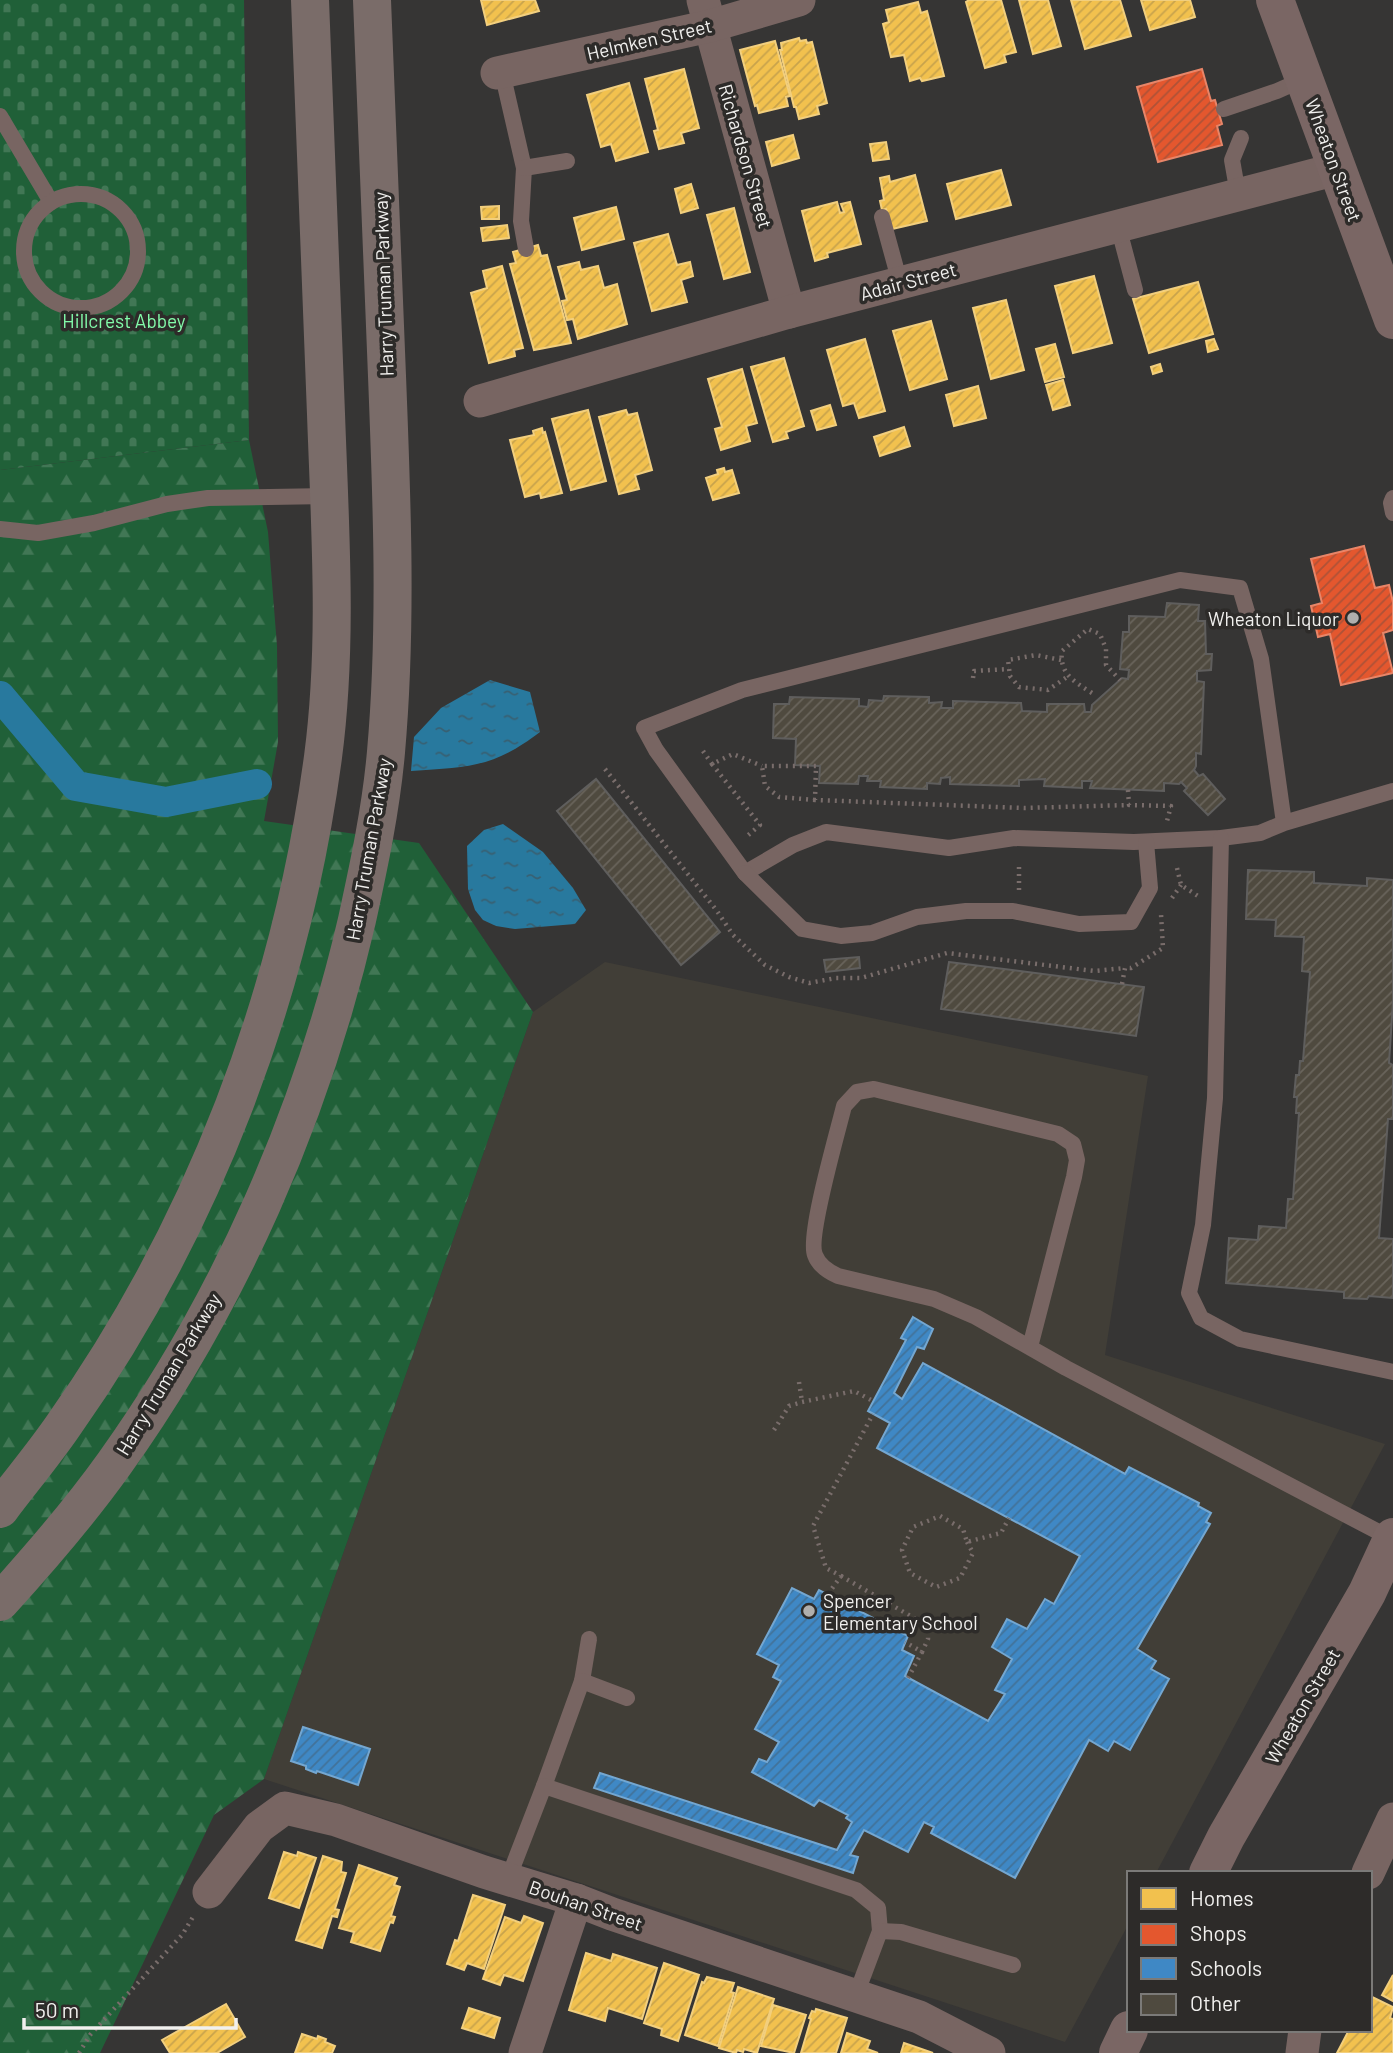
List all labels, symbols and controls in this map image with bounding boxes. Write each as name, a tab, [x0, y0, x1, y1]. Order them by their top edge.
street label: Helmken Street	[584, 13, 714, 65]
street label: Richardson Street	[714, 81, 778, 231]
street label: Wheaton Street	[1301, 95, 1367, 225]
street label: Harry Truman Parkway	[368, 191, 398, 377]
street label: Adair Street	[857, 257, 959, 305]
park label: Hillcrest Abbey	[62, 309, 186, 332]
place label: Wheaton Liquor	[1208, 607, 1339, 630]
marker: Wheaton Liquor	[1345, 610, 1361, 626]
street label: Harry Truman Parkway	[341, 756, 395, 942]
street label: Harry Truman Parkway	[111, 1289, 226, 1459]
place label: Spencer Elementary School	[823, 1589, 978, 1634]
marker: Spencer Elementary School	[801, 1603, 817, 1619]
street label: Wheaton Street	[1260, 1644, 1344, 1768]
legend	[1127, 1871, 1372, 2032]
street label: Bouhan Street	[526, 1875, 646, 1935]
text: Homes	[1190, 1885, 1254, 1910]
text: Shops	[1190, 1920, 1247, 1945]
text: Schools	[1190, 1955, 1262, 1980]
scale bar	[24, 1986, 236, 2030]
text: Other	[1190, 1990, 1241, 2015]
text: 50 m	[35, 1997, 79, 2022]

